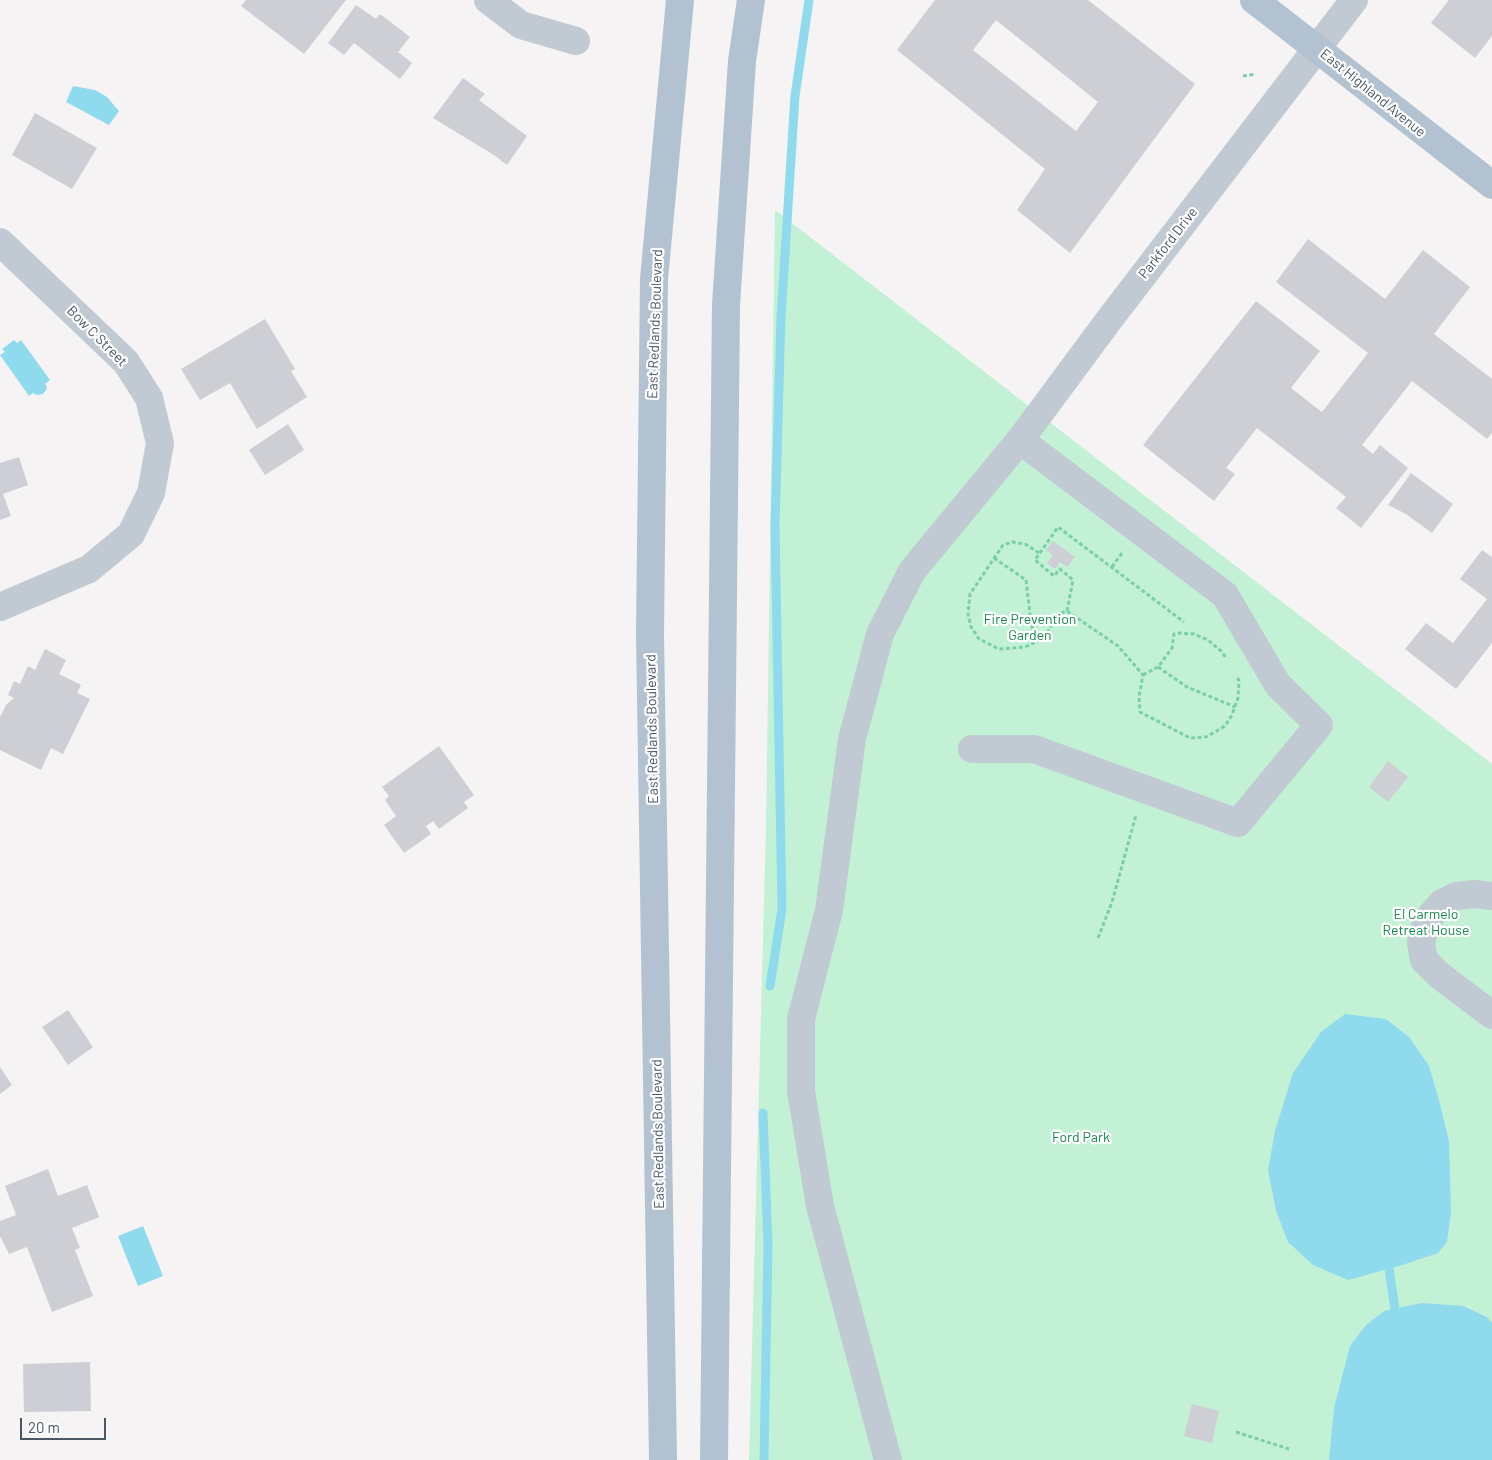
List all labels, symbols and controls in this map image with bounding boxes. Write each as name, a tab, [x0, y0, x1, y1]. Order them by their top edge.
street label: East Highland Avenue	[1317, 45, 1429, 141]
street label: Parkford Drive	[1135, 204, 1201, 282]
street label: East Redlands Boulevard	[644, 249, 666, 399]
street label: Bow C Street	[63, 302, 131, 370]
park label: Fire Prevention Garden	[984, 611, 1076, 644]
street label: East Redlands Boulevard	[642, 654, 662, 804]
park label: El Carmelo Retreat House	[1383, 906, 1469, 939]
street label: East Redlands Boulevard	[648, 1059, 668, 1209]
park label: Ford Park	[1052, 1129, 1110, 1145]
scale bar	[22, 1408, 109, 1440]
text: 20 m	[28, 1418, 60, 1436]

